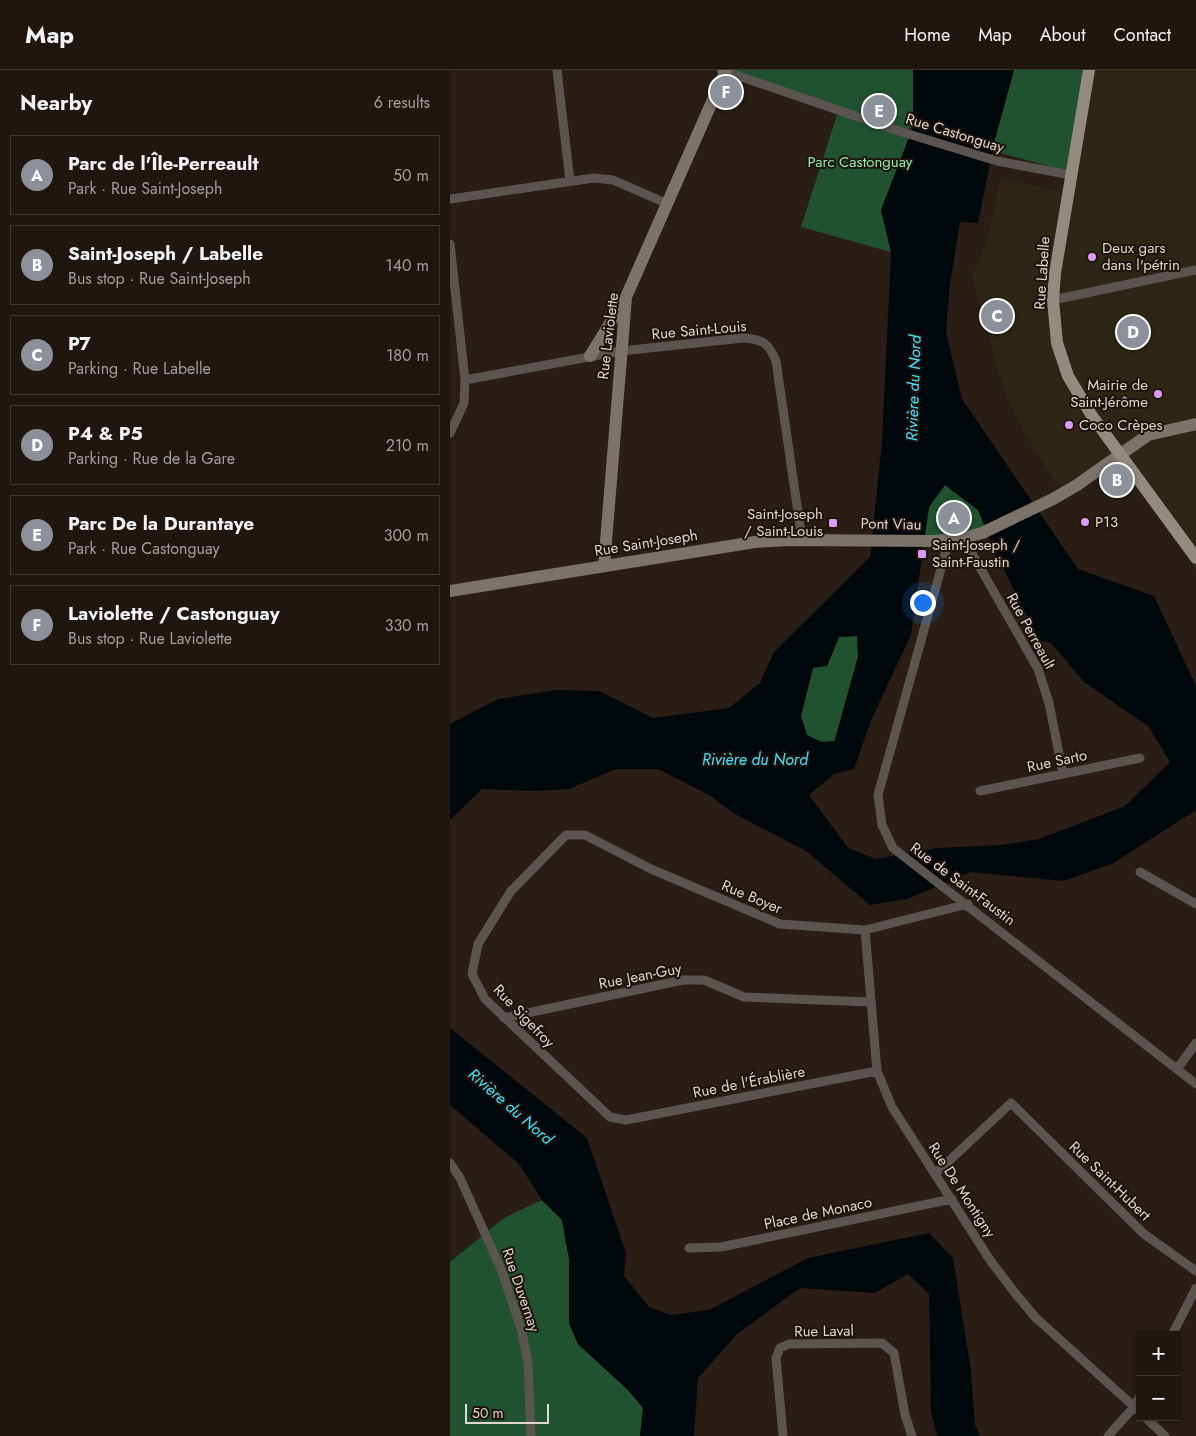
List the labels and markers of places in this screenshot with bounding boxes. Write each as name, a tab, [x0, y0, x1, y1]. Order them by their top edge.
pin: F	[710, 73, 742, 111]
pin: E	[863, 92, 895, 130]
place label: Deux gars dans l'pétrin	[1102, 237, 1180, 276]
marker: Deux gars dans l'pétrin	[1086, 251, 1098, 263]
pin: C	[981, 297, 1013, 335]
pin: D	[1117, 313, 1149, 351]
place label: Mairie de Saint-Jérôme	[1070, 374, 1148, 413]
marker: Mairie de Saint-Jérôme	[1152, 388, 1164, 400]
place label: Coco Crèpes	[1079, 414, 1163, 436]
marker: Coco Crèpes	[1063, 419, 1075, 431]
pin: B	[1101, 461, 1133, 499]
pin: A	[938, 499, 970, 537]
place label: Saint-Joseph / Saint-Louis	[744, 503, 823, 542]
place label: P13	[1095, 511, 1118, 533]
marker: P13	[1079, 516, 1091, 528]
marker: Saint-Joseph / Saint-Louis	[827, 517, 839, 529]
place label: Saint-Joseph / Saint-Faustin	[932, 534, 1020, 573]
marker: Saint-Joseph / Saint-Faustin	[916, 548, 928, 560]

